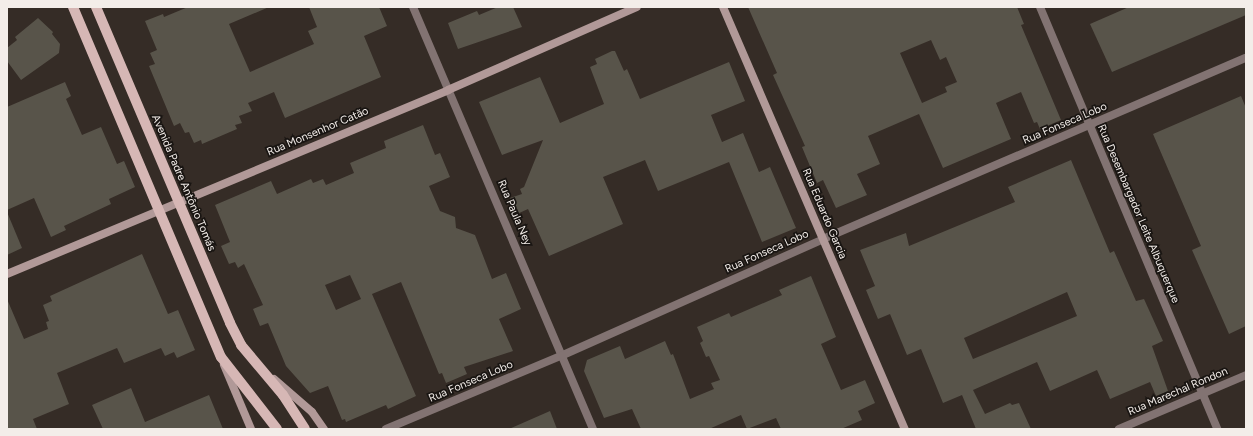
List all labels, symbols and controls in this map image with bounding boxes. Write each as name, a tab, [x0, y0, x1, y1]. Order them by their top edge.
street label: Rua Fonseca Lobo	[1021, 100, 1109, 148]
street label: Rua Monsenhor Catão	[265, 105, 371, 159]
street label: Avenida Padre Antônio Tomás	[148, 113, 218, 253]
street label: Rua Desembargador Leite Albuquerque	[1094, 123, 1182, 305]
street label: Rua Eduardo Garcia	[799, 167, 849, 261]
street label: Rua Paula Ney	[494, 178, 534, 248]
street label: Rua Fonseca Lobo	[723, 228, 811, 276]
street label: Rua Fonseca Lobo	[427, 358, 515, 406]
street label: Rua Marechal Rondon	[1126, 365, 1230, 419]

